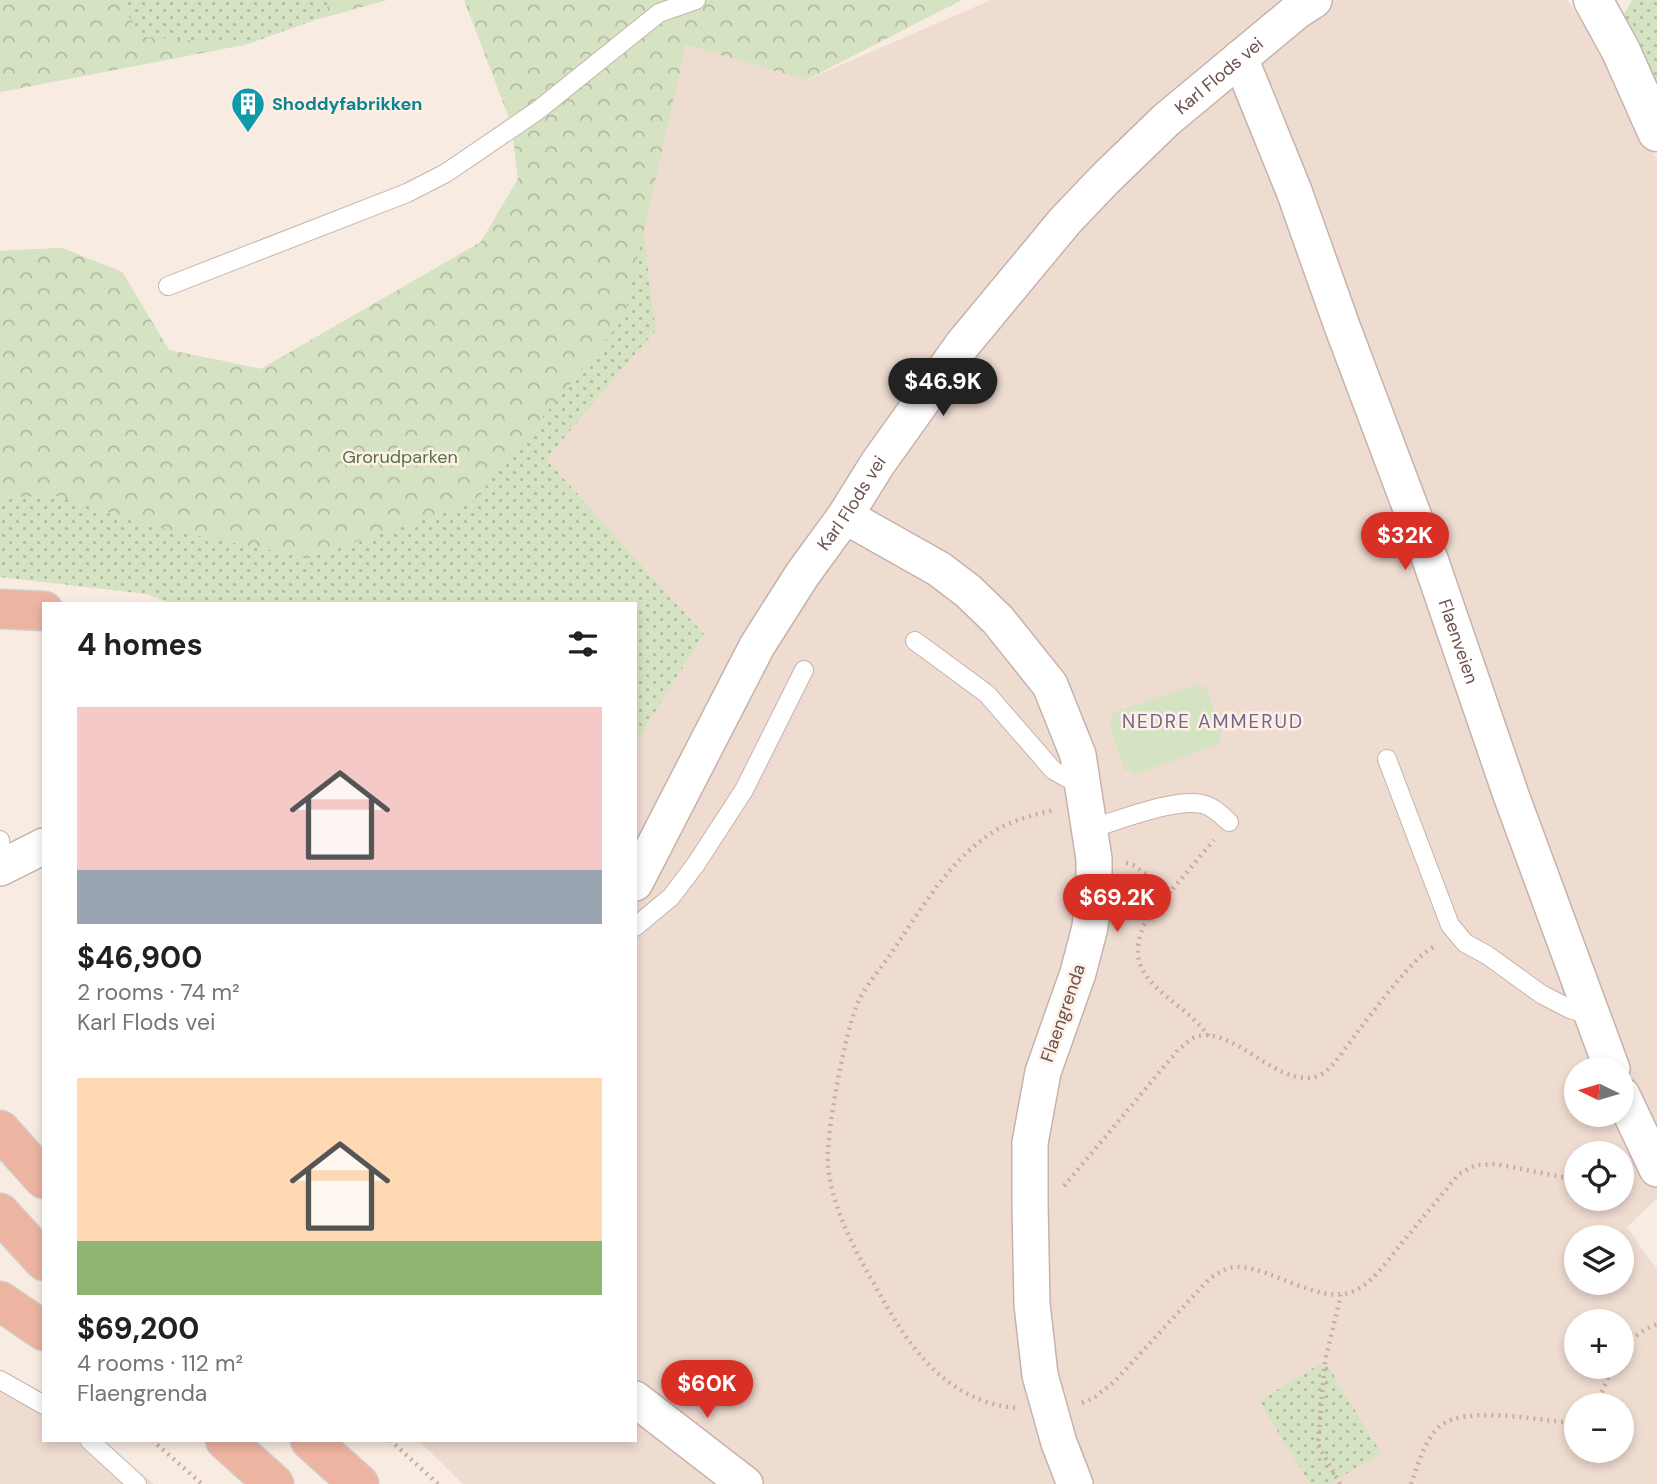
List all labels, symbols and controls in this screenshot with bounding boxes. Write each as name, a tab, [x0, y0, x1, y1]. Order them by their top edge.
street label: Karl Flods vei	[1170, 32, 1268, 120]
building icon: Shoddyfabrikken	[229, 85, 267, 134]
place label: Shoddyfabrikken	[272, 92, 422, 116]
pin: $46.9K	[886, 358, 1000, 418]
text: $46.9K	[904, 366, 982, 396]
park label: Grorudparken	[342, 445, 458, 469]
street label: Karl Flods vei	[812, 451, 891, 555]
pin: $32K	[1364, 512, 1446, 572]
text: $32K	[1377, 520, 1433, 550]
street label: Flaenveien	[1433, 596, 1484, 687]
text: 4 homes	[77, 625, 203, 664]
icon: filters	[564, 625, 602, 663]
district label: NEDRE AMMERUD	[1122, 709, 1304, 734]
icon: home	[277, 752, 403, 878]
pin: $69.2K	[1060, 874, 1174, 934]
text: $69.2K	[1079, 882, 1155, 912]
text: $46,900	[77, 938, 202, 977]
street label: Flaengrenda	[1035, 961, 1091, 1065]
text: 2 rooms · 74 m²	[77, 977, 240, 1007]
text: Karl Flods vei	[77, 1007, 215, 1037]
north arrow	[1564, 1057, 1634, 1127]
map controls	[1564, 1057, 1634, 1463]
icon: home	[277, 1123, 403, 1249]
button: locate	[1564, 1141, 1634, 1211]
button: layers	[1564, 1225, 1634, 1295]
text: $69,200	[77, 1309, 199, 1348]
button: +	[1564, 1309, 1634, 1379]
text: 4 rooms · 112 m²	[77, 1348, 243, 1378]
pin: $60K	[666, 1360, 748, 1420]
text: $60K	[677, 1368, 737, 1398]
text: Flaengrenda	[77, 1378, 207, 1408]
button: −	[1564, 1393, 1634, 1463]

